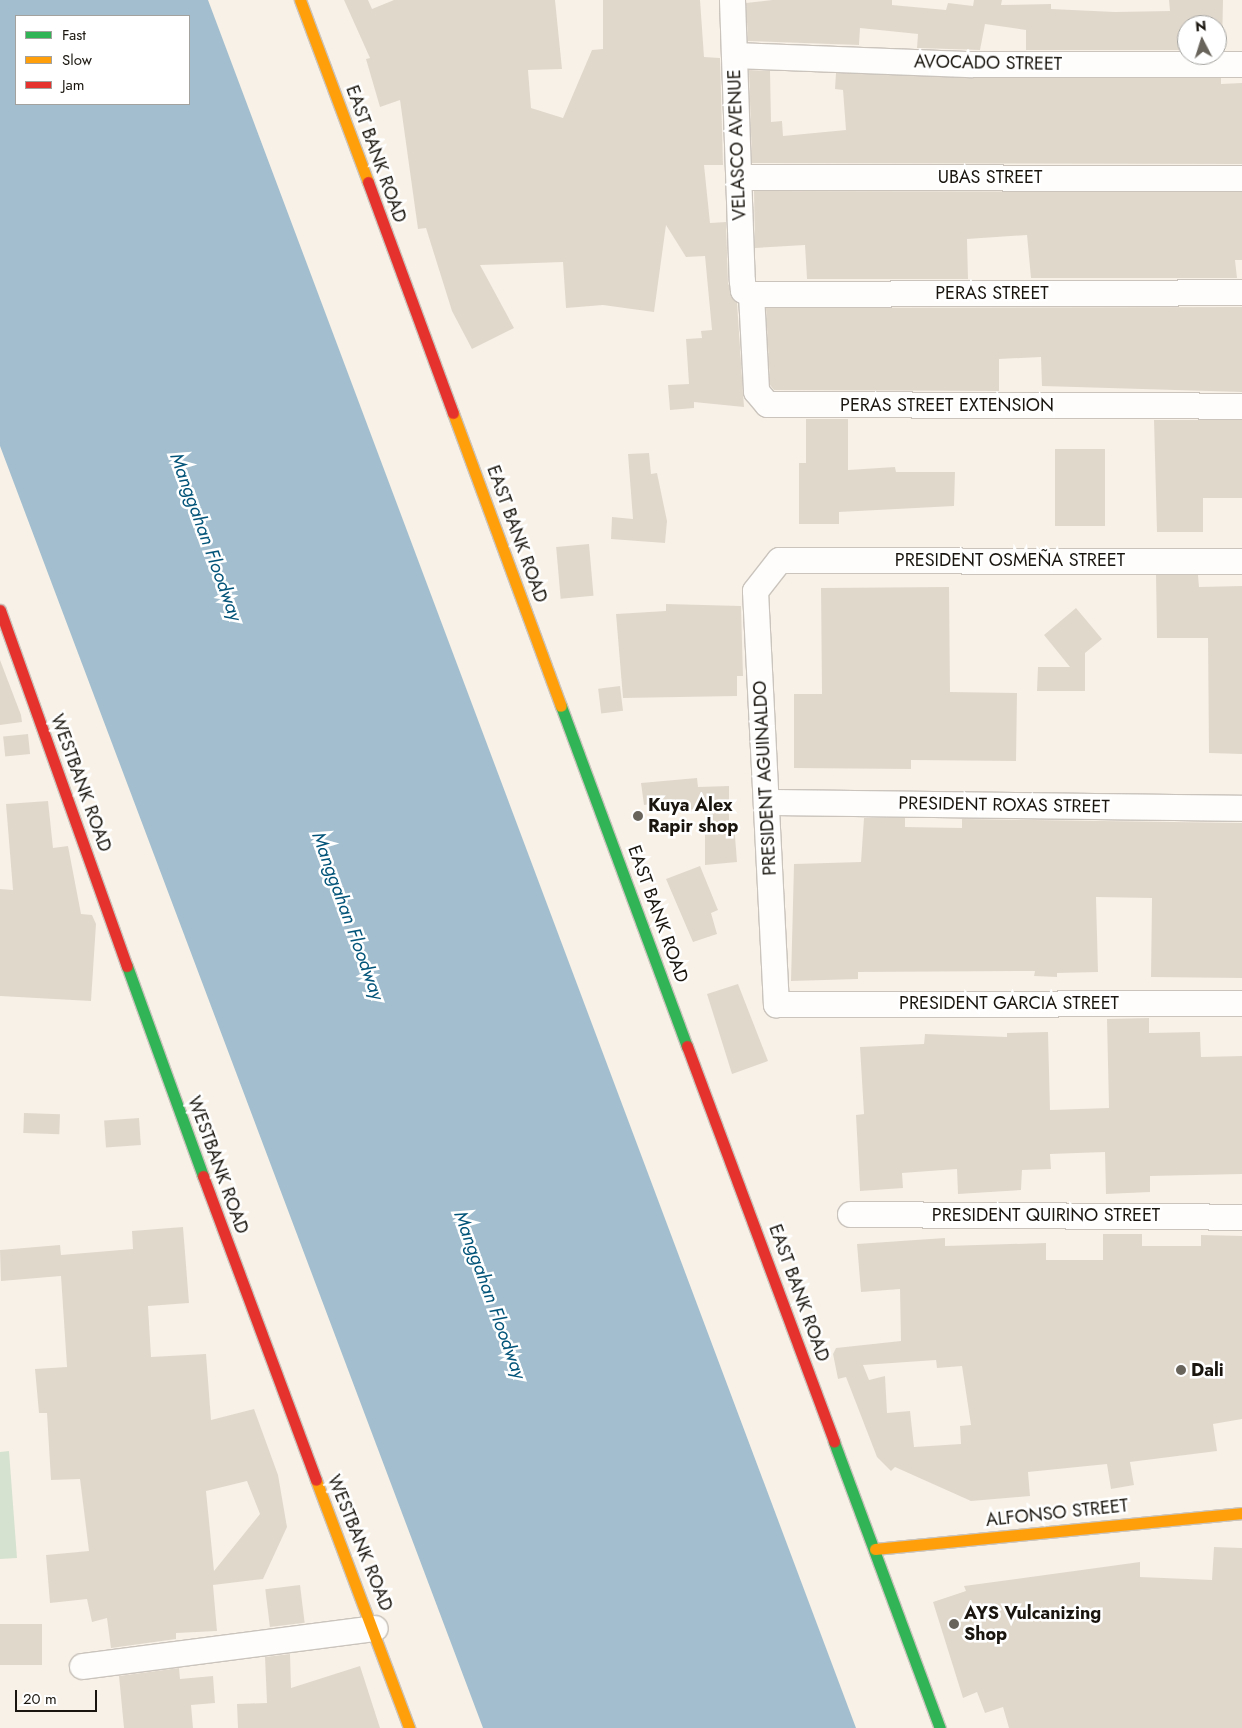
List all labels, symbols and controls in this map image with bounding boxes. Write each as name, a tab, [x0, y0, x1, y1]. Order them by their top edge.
legend	[15, 15, 190, 105]
north arrow	[1177, 15, 1227, 65]
text: N	[1194, 16, 1207, 37]
text: Fast	[62, 24, 86, 46]
text: Slow	[62, 49, 92, 71]
street label: AVOCADO STREET	[914, 51, 1062, 75]
street label: VELASCO AVENUE	[724, 69, 750, 221]
text: Jam	[62, 74, 85, 96]
street label: EAST BANK ROAD	[341, 82, 411, 226]
street label: UBAS STREET	[938, 166, 1042, 188]
street label: PERAS STREET	[935, 282, 1049, 304]
street label: PERAS STREET EXTENSION	[840, 394, 1054, 416]
water label: Manggahan Floodway	[165, 450, 247, 624]
street label: EAST BANK ROAD	[482, 462, 552, 606]
street label: PRESIDENT OSMEÑA STREET	[895, 549, 1125, 571]
street label: PRESIDENT AGUINALDO	[749, 680, 781, 876]
street label: WESTBANK ROAD	[46, 711, 116, 855]
street label: PRESIDENT ROXAS STREET	[898, 792, 1110, 818]
place label: Kuya Alex Rapir shop	[648, 795, 738, 838]
marker: Kuya Alex Rapir shop	[632, 810, 644, 822]
water label: Manggahan Floodway	[307, 829, 389, 1003]
street label: EAST BANK ROAD	[623, 842, 693, 986]
street label: PRESIDENT GARCIA STREET	[899, 992, 1119, 1014]
street label: WESTBANK ROAD	[183, 1093, 253, 1237]
street label: PRESIDENT QUIRINO STREET	[932, 1204, 1160, 1226]
water label: Manggahan Floodway	[449, 1208, 531, 1382]
street label: EAST BANK ROAD	[764, 1221, 834, 1365]
place label: Dali	[1191, 1359, 1224, 1381]
marker: Dali	[1175, 1364, 1187, 1376]
street label: WESTBANK ROAD	[323, 1472, 397, 1614]
street label: ALFONSO STREET	[985, 1495, 1129, 1531]
place label: AYS Vulcanizing Shop	[964, 1603, 1101, 1646]
marker: AYS Vulcanizing Shop	[948, 1618, 960, 1630]
scale bar	[18, 1680, 100, 1712]
text: 20 m	[23, 1688, 57, 1710]

